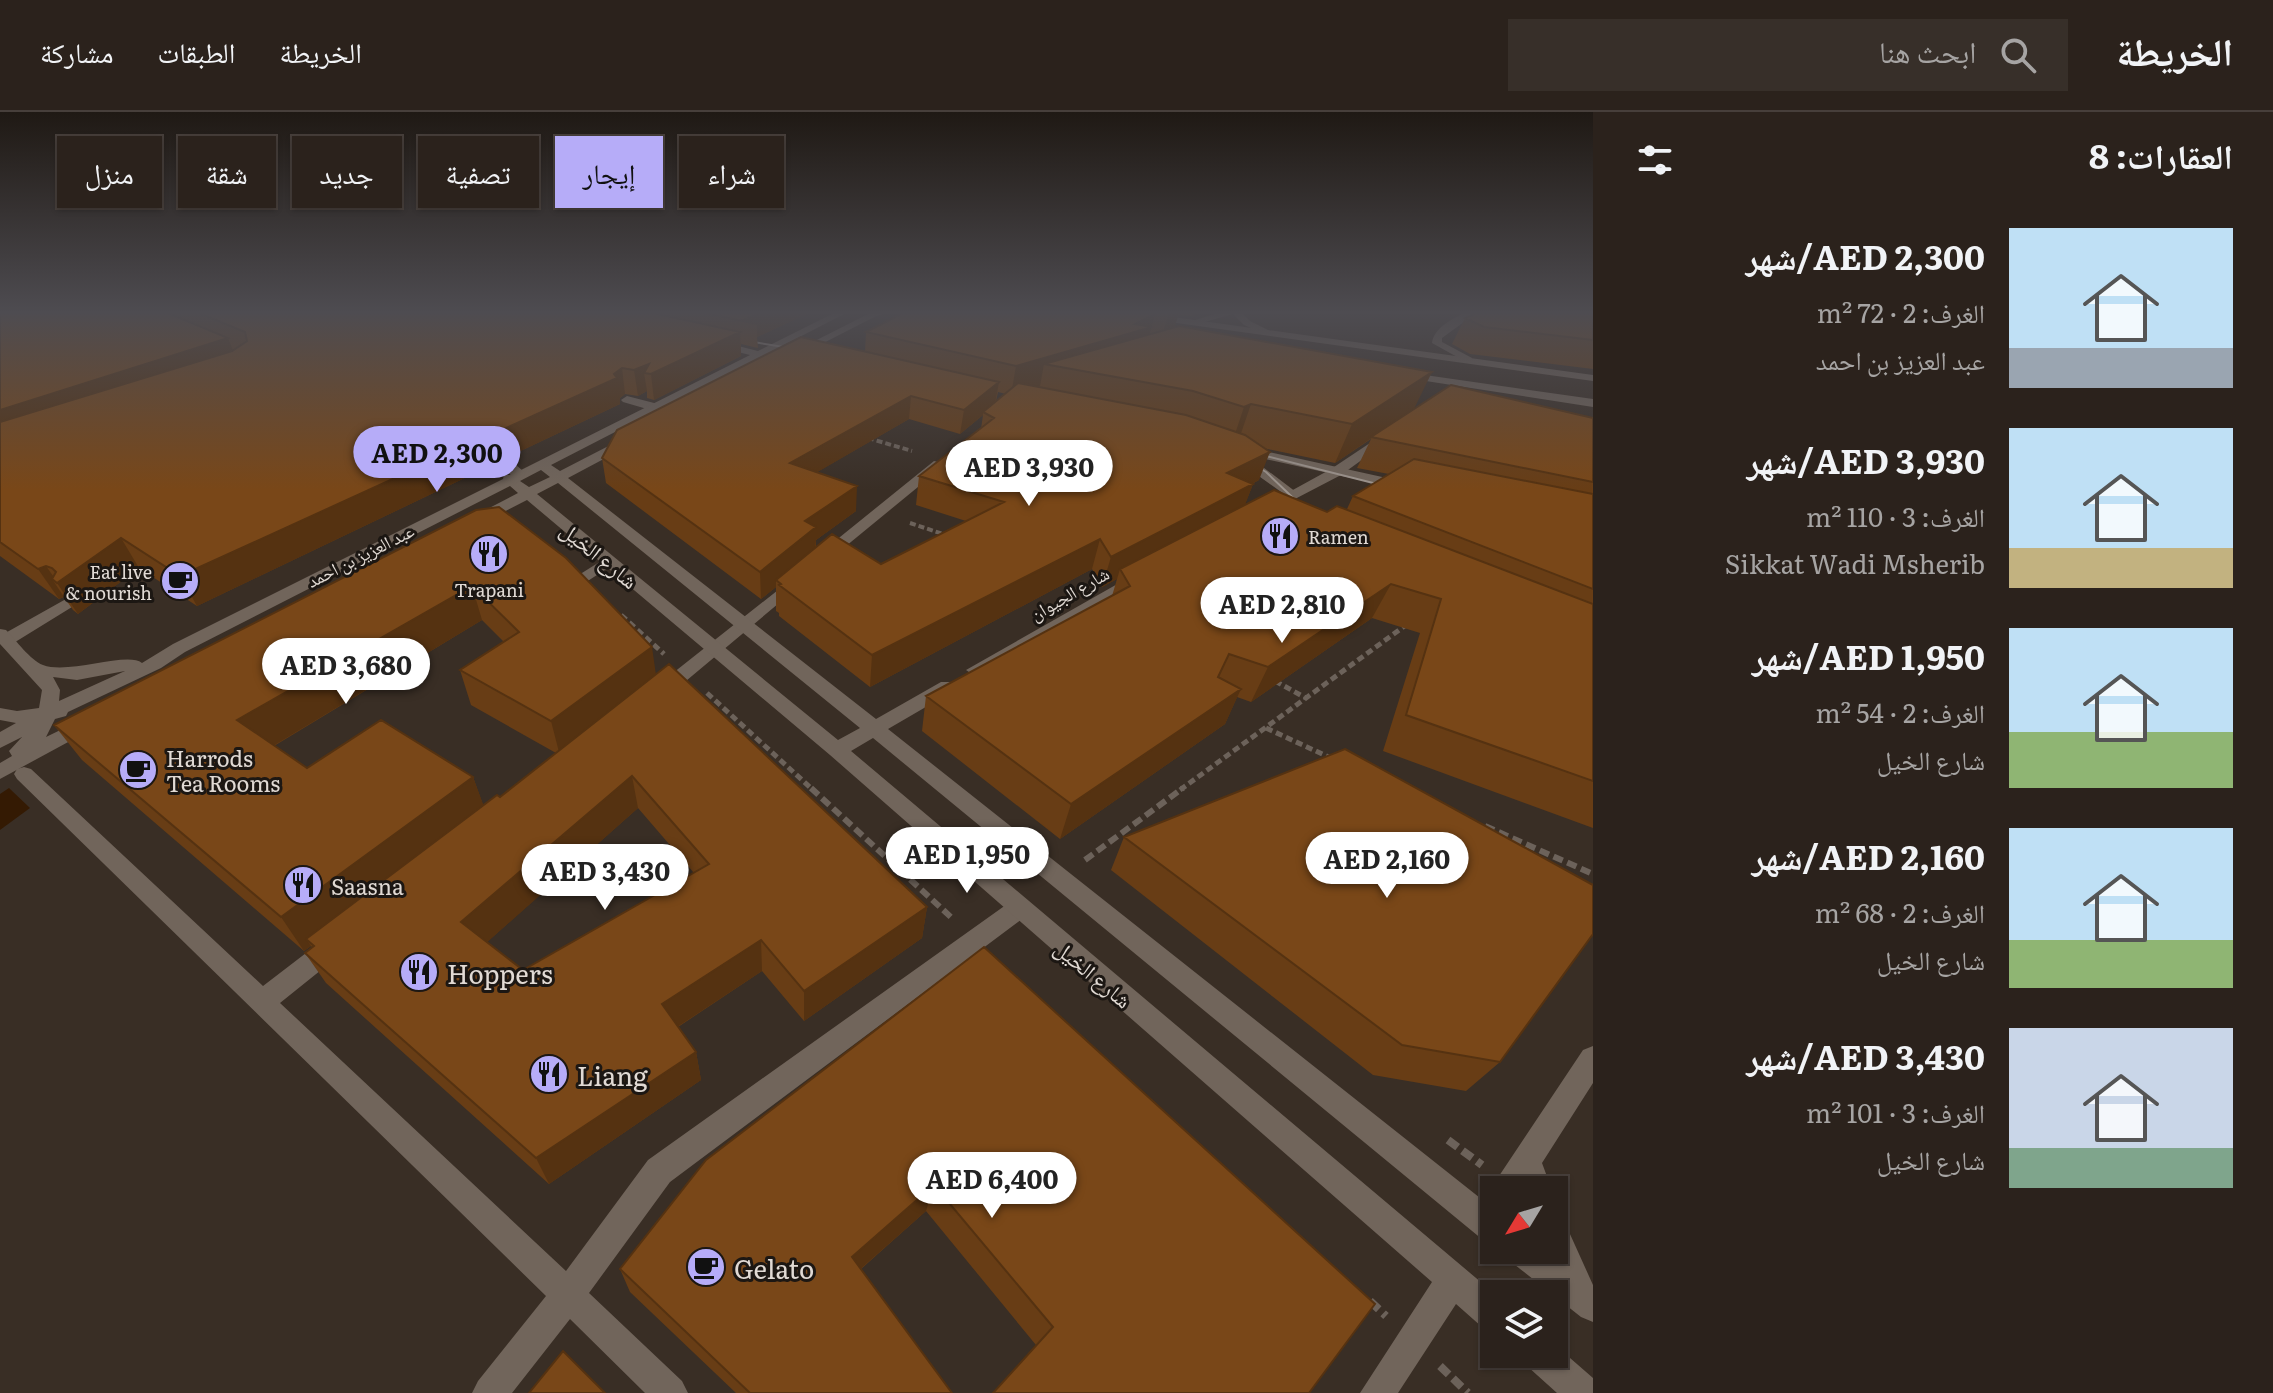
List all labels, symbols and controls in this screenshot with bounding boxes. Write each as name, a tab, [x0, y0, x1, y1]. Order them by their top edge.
search box	[1508, 19, 2068, 91]
text: الخريطة	[2116, 21, 2233, 78]
text: ابحث هنا	[1879, 28, 1976, 72]
text: مشاركة	[40, 30, 114, 72]
text: الطبقات	[158, 30, 235, 72]
text: الخريطة	[279, 30, 362, 72]
icon: search	[1996, 33, 2040, 77]
text: العقارات: 8	[2089, 129, 2233, 179]
chip: منزل	[57, 136, 162, 208]
chip: شقة	[178, 136, 276, 208]
chip: جديد	[292, 136, 402, 208]
chip: تصفية	[418, 136, 539, 208]
chip: إيجار	[555, 136, 663, 208]
chip: شراء	[679, 136, 784, 208]
icon: filters	[1633, 138, 1677, 182]
text: AED 2,300/شهر	[1746, 230, 1985, 280]
icon: home	[2073, 260, 2169, 356]
text: الغرف: 2 · 72 m²	[1817, 292, 1985, 331]
text: عبد العزيز بن احمد	[1816, 339, 1985, 378]
pin: AED 2,300	[345, 426, 529, 494]
text: AED 2,300	[371, 432, 503, 471]
text: AED 3,930/شهر	[1747, 434, 1985, 484]
pin: AED 3,930	[937, 440, 1121, 508]
text: AED 3,930	[964, 446, 1094, 485]
icon: home	[2073, 460, 2169, 556]
text: الغرف: 3 · 110 m²	[1806, 496, 1985, 535]
street label: شارع الخيل	[554, 512, 646, 596]
restaurant icon: Ramen	[1259, 515, 1301, 557]
street label: عبد العزيز بن احمد	[302, 516, 418, 594]
place label: Ramen	[1308, 523, 1369, 550]
restaurant icon: Trapani	[468, 533, 510, 575]
text: Sikkat Wadi Msherib	[1725, 543, 1985, 582]
place label: Eat live & nourish	[66, 558, 152, 606]
street label: شارع الجيوان	[1024, 559, 1114, 627]
cafe icon: Eat live & nourish	[159, 560, 201, 602]
place label: Trapani	[454, 576, 524, 603]
pin: AED 2,810	[1190, 577, 1374, 645]
text: AED 2,810	[1219, 583, 1345, 622]
text: AED 1,950/شهر	[1752, 630, 1985, 680]
pin: AED 3,680	[254, 638, 438, 706]
text: AED 3,680	[280, 644, 412, 683]
icon: home	[2073, 660, 2169, 756]
text: الغرف: 2 · 54 m²	[1816, 692, 1985, 731]
text: شارع الخيل	[1877, 739, 1985, 778]
place label: Harrods Tea Rooms	[166, 741, 280, 799]
cafe icon: Harrods Tea Rooms	[117, 749, 159, 791]
pin: AED 1,950	[875, 827, 1059, 895]
text: AED 2,160/شهر	[1752, 830, 1985, 880]
pin: AED 2,160	[1295, 832, 1479, 900]
text: AED 1,950	[904, 833, 1030, 872]
text: AED 2,160	[1324, 838, 1450, 877]
pin: AED 3,430	[513, 844, 697, 912]
text: AED 3,430	[540, 850, 670, 889]
icon: home	[2073, 860, 2169, 956]
restaurant icon: Saasna	[282, 864, 324, 906]
place label: Saasna	[331, 869, 404, 902]
text: الغرف: 2 · 68 m²	[1815, 892, 1985, 931]
street label: شارع الخيل	[1048, 931, 1140, 1015]
text: شارع الخيل	[1877, 939, 1985, 978]
restaurant icon: Hoppers	[398, 951, 440, 993]
place label: Hoppers	[447, 953, 553, 992]
text: AED 3,430/شهر	[1747, 1030, 1985, 1080]
restaurant icon: Liang	[528, 1053, 570, 1095]
place label: Liang	[577, 1055, 648, 1094]
icon: home	[2073, 1060, 2169, 1156]
text: الغرف: 3 · 101 m²	[1806, 1092, 1985, 1131]
text: شارع الخيل	[1877, 1139, 1985, 1178]
pin: AED 6,400	[900, 1152, 1084, 1220]
text: AED 6,400	[926, 1158, 1058, 1197]
north arrow	[1480, 1176, 1568, 1264]
map controls	[1480, 1176, 1568, 1368]
cafe icon: Gelato	[685, 1246, 727, 1288]
place label: Gelato	[734, 1248, 814, 1287]
button: layers	[1480, 1280, 1568, 1368]

